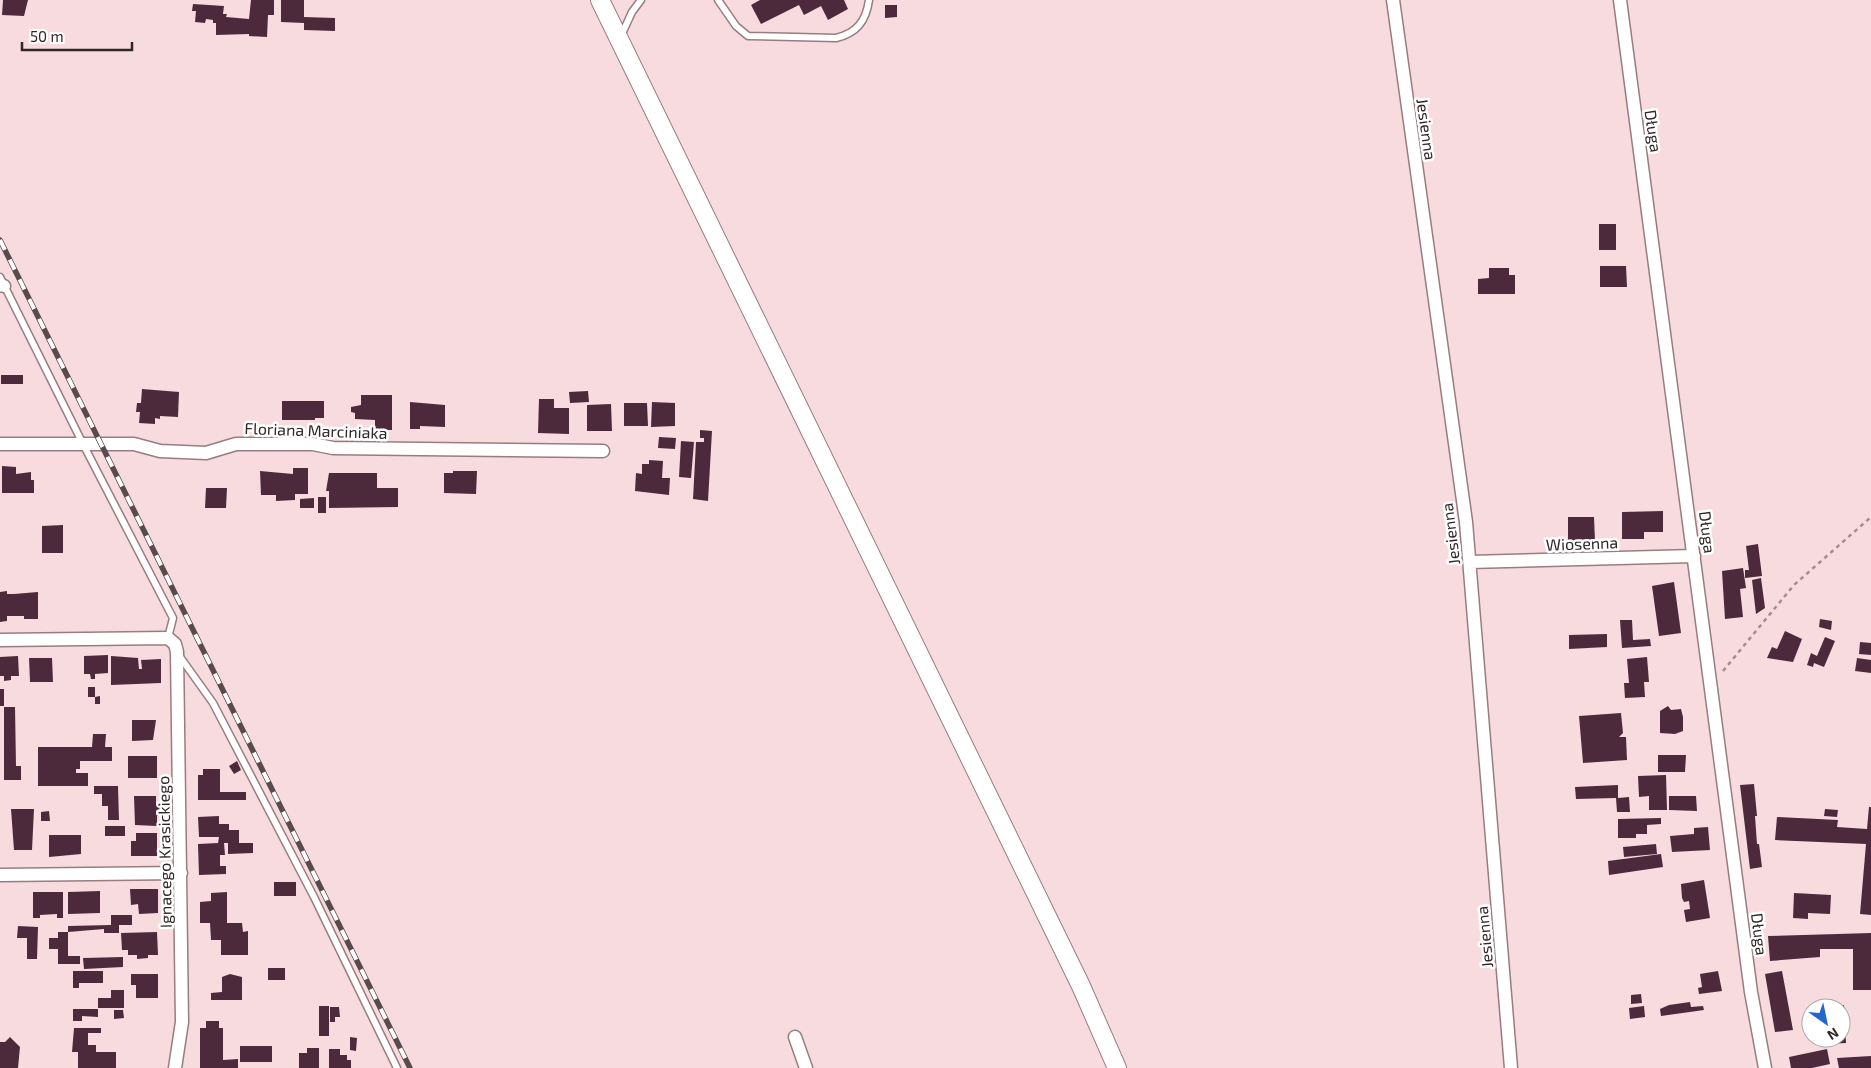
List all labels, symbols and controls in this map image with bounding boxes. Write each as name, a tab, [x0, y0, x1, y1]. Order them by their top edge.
scale bar	[22, 20, 132, 52]
text: 50 m	[30, 27, 64, 45]
street label: Jesienna	[1413, 97, 1441, 161]
street label: Długa	[1642, 109, 1666, 153]
street label: Floriana Marciniaka	[244, 418, 388, 442]
street label: Jesienna	[1437, 502, 1463, 566]
street label: Długa	[1696, 510, 1720, 554]
street label: Wiosenna	[1546, 532, 1618, 554]
street label: Ignacego Krasickiego	[153, 776, 175, 928]
street label: Jesienna	[1472, 905, 1496, 969]
street label: Długa	[1748, 912, 1772, 956]
north arrow	[1801, 998, 1851, 1048]
text: N	[1824, 1024, 1842, 1044]

